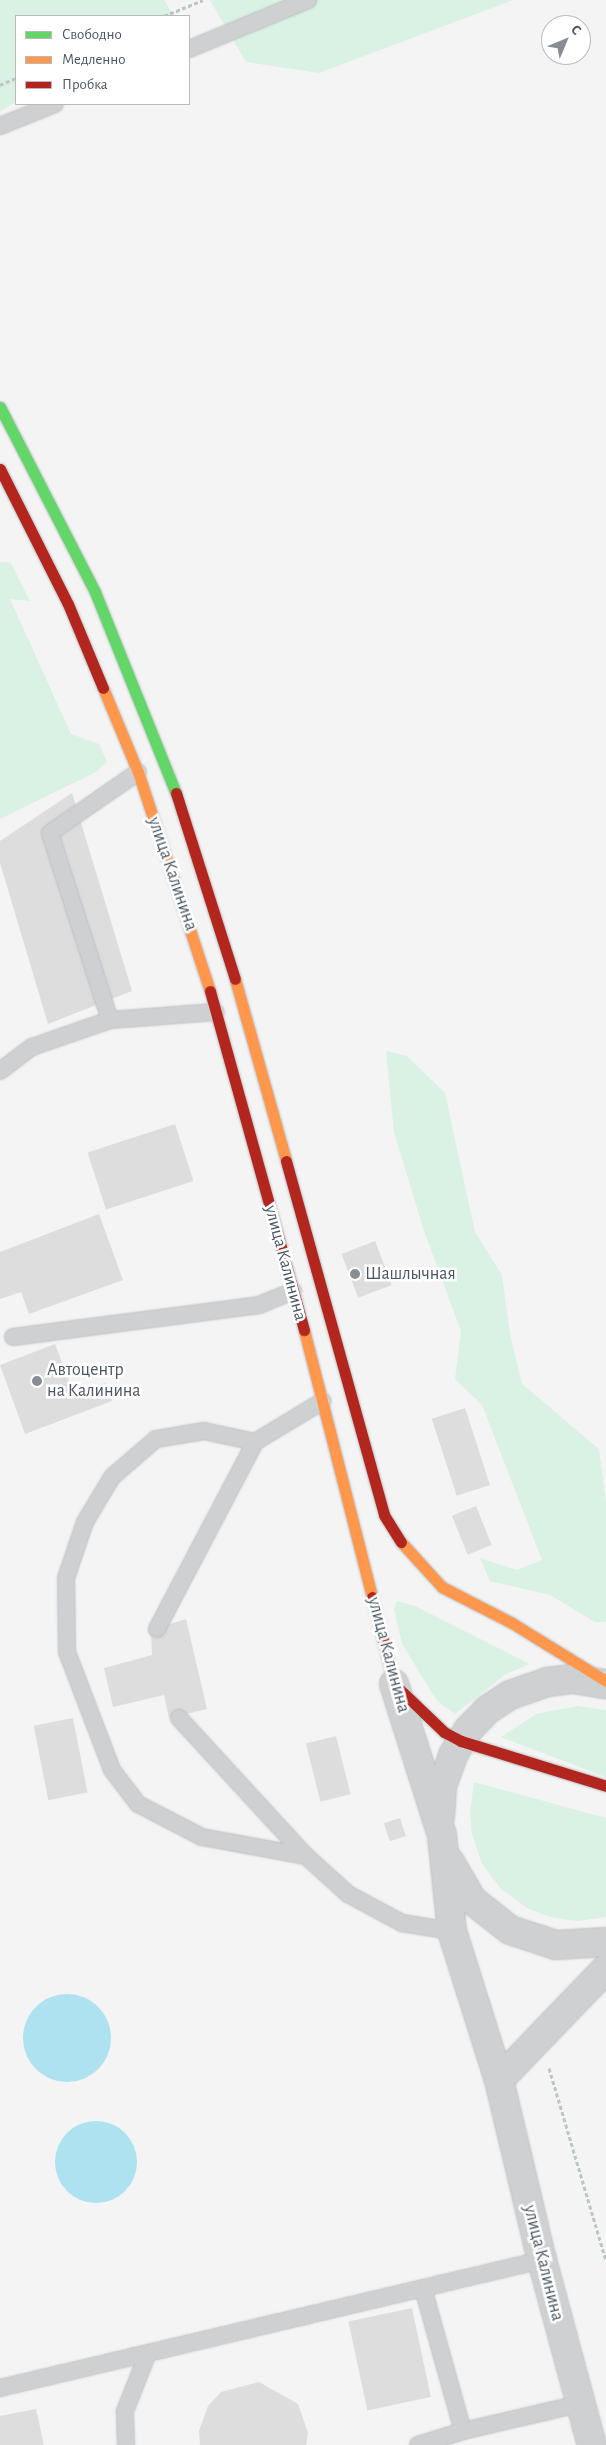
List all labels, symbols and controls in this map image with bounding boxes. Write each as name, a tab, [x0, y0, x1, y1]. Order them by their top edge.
legend	[15, 15, 190, 105]
north arrow	[541, 15, 591, 65]
text: С	[568, 22, 584, 38]
text: Свободно	[62, 27, 122, 42]
text: Медленно	[62, 52, 126, 67]
text: Пробка	[62, 77, 108, 92]
street label: улица Калинина	[142, 814, 202, 934]
street label: улица Калинина	[259, 1203, 311, 1323]
place label: Шашлычная	[365, 1263, 456, 1285]
marker: Шашлычная	[349, 1268, 361, 1280]
place label: Автоцентр на Калинина	[47, 1360, 141, 1402]
marker: Автоцентр на Калинина	[31, 1375, 43, 1387]
street label: улица Калинина	[362, 1595, 414, 1715]
street label: улица Калинина	[518, 2203, 568, 2323]

